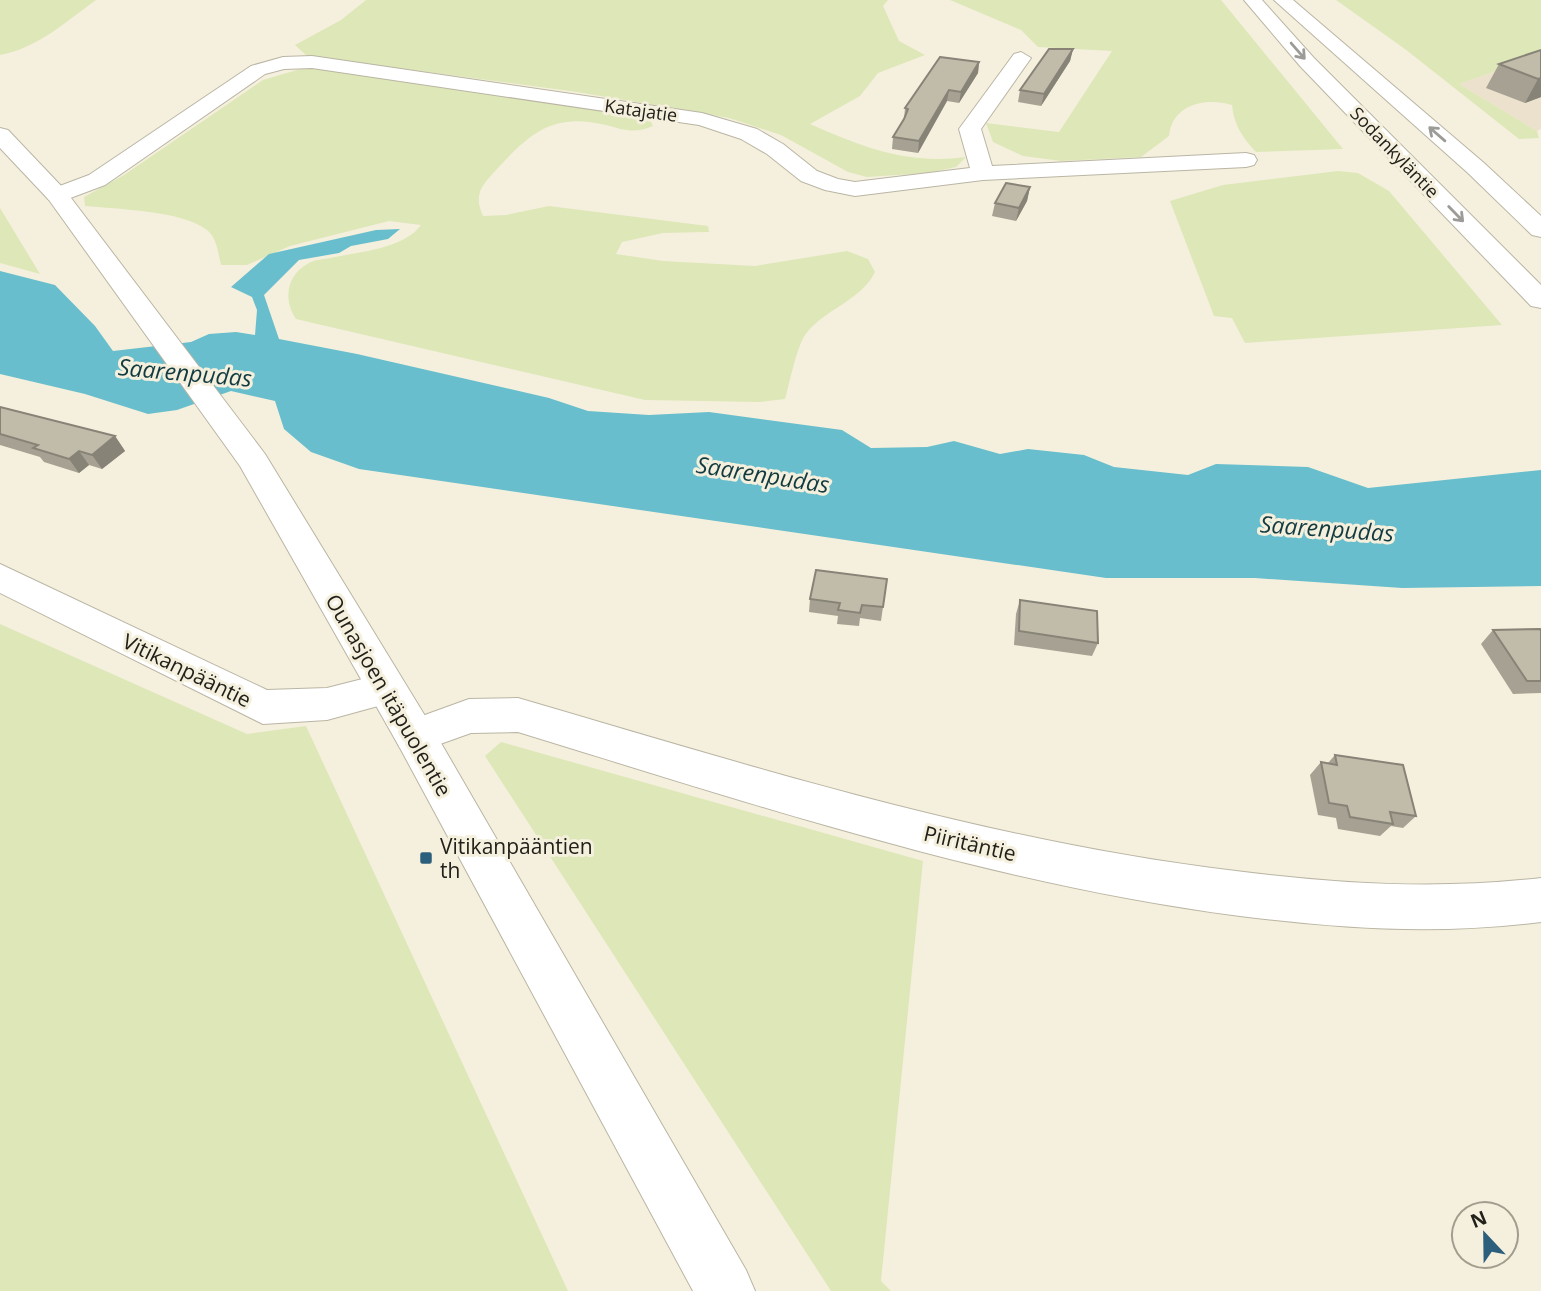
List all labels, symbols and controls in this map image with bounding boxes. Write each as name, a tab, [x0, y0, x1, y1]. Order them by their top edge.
one-way arrow	[1290, 42, 1306, 60]
street label: Katajatie	[603, 93, 679, 127]
street label: Sodankyläntie	[1345, 101, 1445, 203]
one-way arrow	[1428, 126, 1446, 142]
one-way arrow	[1448, 206, 1465, 223]
water label: Saarenpudas	[117, 350, 253, 394]
water label: Saarenpudas	[694, 448, 832, 500]
water label: Saarenpudas	[1259, 507, 1395, 549]
street label: Ounasjoen itäpuolentie	[320, 589, 458, 801]
street label: Vitikanpääntie	[118, 627, 256, 713]
street label: Piiritäntie	[921, 819, 1019, 867]
place label: Vitikanpääntien th	[440, 832, 593, 884]
marker: Vitikanpääntien th	[418, 850, 434, 866]
north arrow	[1450, 1200, 1520, 1270]
text: N	[1467, 1204, 1491, 1234]

